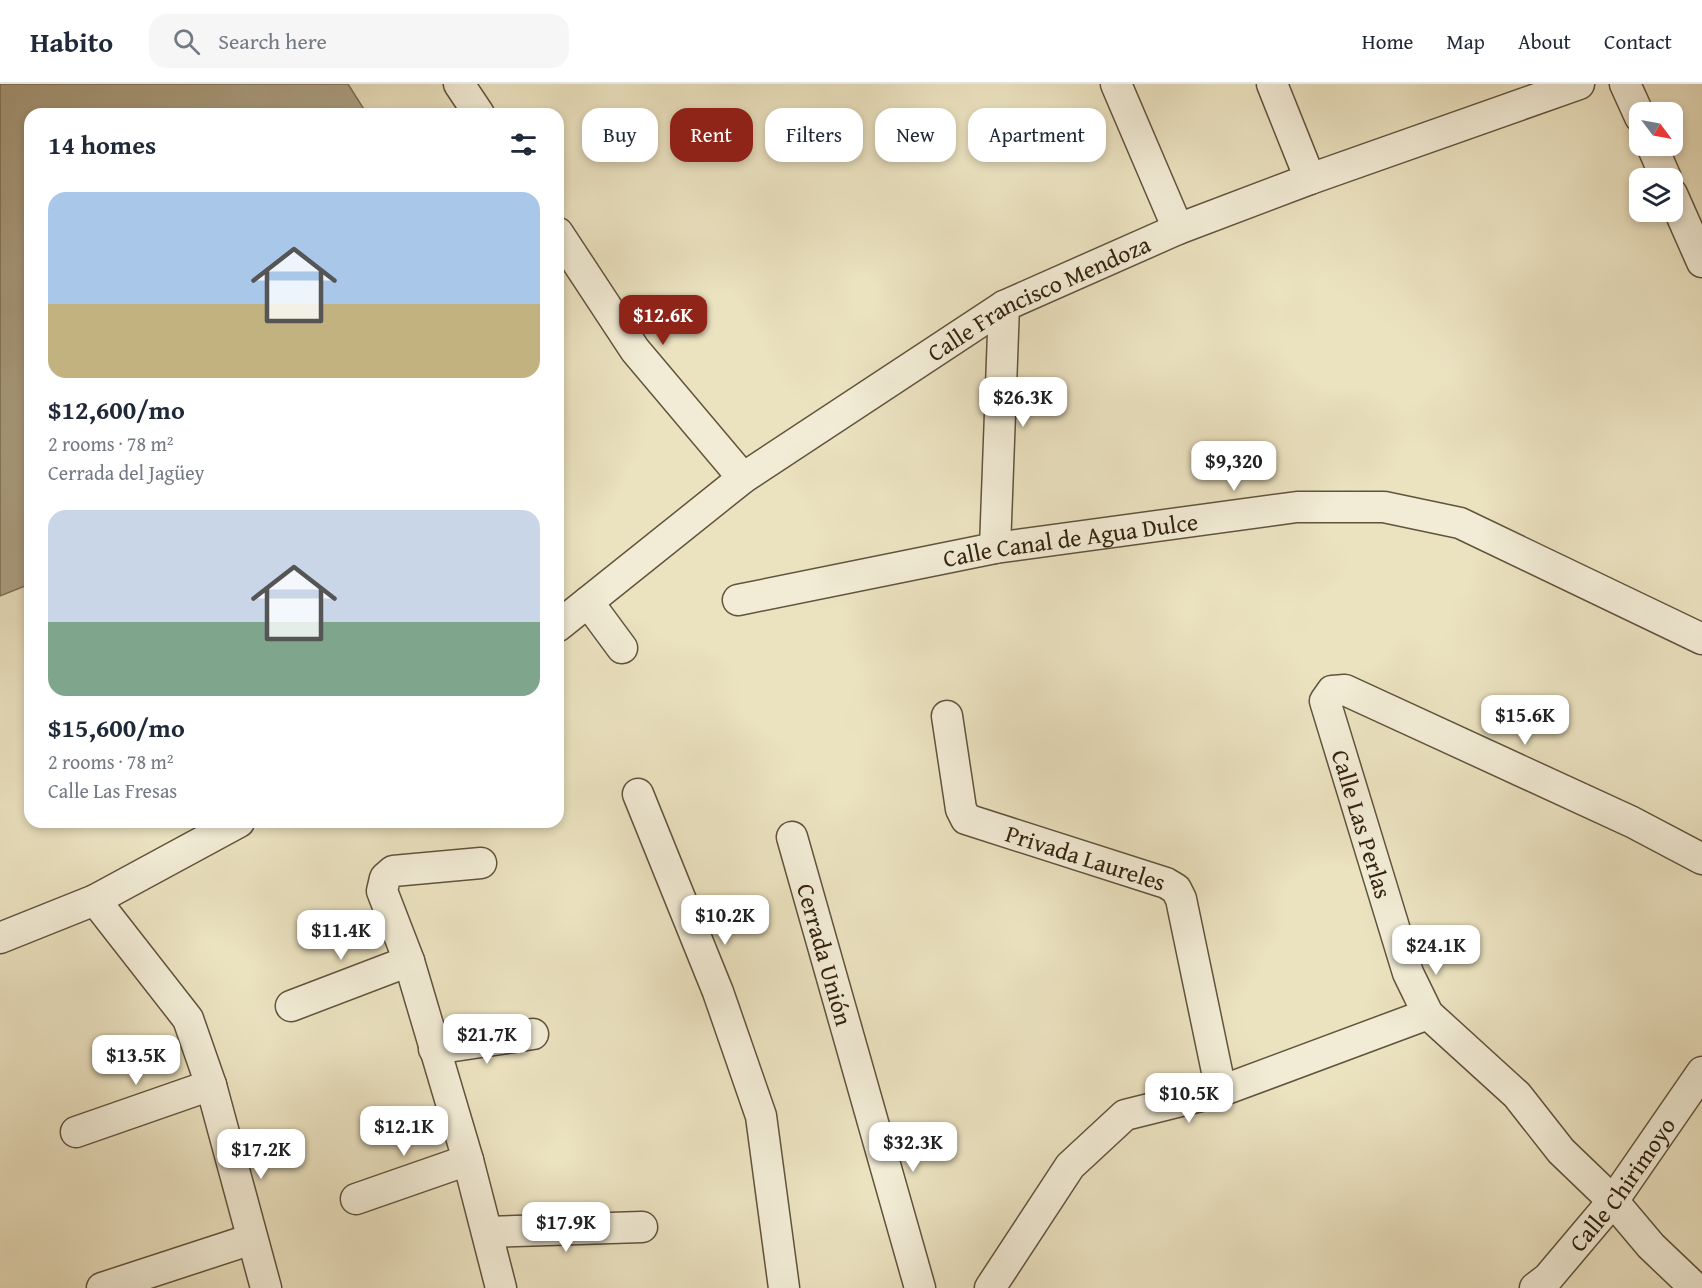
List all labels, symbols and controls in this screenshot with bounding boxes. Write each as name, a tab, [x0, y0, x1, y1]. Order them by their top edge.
search box	[149, 14, 569, 68]
text: Habito	[30, 21, 113, 62]
icon: search	[170, 25, 203, 58]
text: Search here	[218, 25, 327, 57]
text: Home	[1362, 26, 1413, 57]
text: Map	[1446, 26, 1485, 57]
text: About	[1518, 26, 1571, 57]
text: Contact	[1604, 26, 1672, 57]
north arrow	[1629, 102, 1683, 156]
map controls	[1629, 102, 1683, 222]
chip: Buy	[582, 108, 658, 162]
chip: Rent	[670, 108, 753, 162]
chip: Filters	[765, 108, 863, 162]
chip: New	[875, 108, 956, 162]
chip: Apartment	[968, 108, 1106, 162]
text: 14 homes	[48, 125, 156, 164]
icon: filters	[507, 128, 540, 161]
button: layers	[1629, 168, 1683, 222]
street label: Calle Francisco Mendoza	[920, 226, 1156, 370]
icon: home	[240, 231, 348, 339]
pin: $12.6K	[614, 295, 712, 346]
text: $12.6K	[633, 300, 693, 329]
pin: $26.3K	[974, 377, 1072, 428]
text: $26.3K	[993, 382, 1053, 411]
text: $12,600/mo	[48, 390, 185, 429]
text: 2 rooms · 78 m²	[48, 429, 174, 458]
pin: $9,320	[1185, 441, 1283, 492]
text: $9,320	[1205, 446, 1263, 475]
text: Cerrada del Jagüey	[48, 458, 204, 487]
street label: Calle Canal de Agua Dulce	[940, 503, 1200, 576]
icon: home	[240, 549, 348, 657]
pin: $15.6K	[1476, 695, 1574, 746]
text: $15.6K	[1495, 700, 1555, 729]
text: $15,600/mo	[48, 708, 185, 747]
street label: Calle Las Perlas	[1323, 745, 1401, 903]
text: 2 rooms · 78 m²	[48, 747, 174, 776]
text: Calle Las Fresas	[48, 776, 177, 805]
street label: Privada Laureles	[1001, 815, 1170, 899]
street label: Cerrada Unión	[788, 879, 862, 1030]
pin: $10.2K	[676, 895, 774, 946]
text: $10.2K	[695, 900, 755, 929]
pin: $11.4K	[292, 910, 390, 961]
text: $11.4K	[311, 915, 371, 944]
pin: $24.1K	[1387, 925, 1485, 976]
text: $24.1K	[1406, 930, 1466, 959]
pin: $21.7K	[438, 1014, 536, 1065]
text: $21.7K	[457, 1019, 517, 1048]
pin: $13.5K	[87, 1035, 185, 1086]
text: $13.5K	[106, 1040, 166, 1069]
pin: $10.5K	[1140, 1073, 1238, 1124]
text: $10.5K	[1159, 1078, 1219, 1107]
pin: $12.1K	[355, 1106, 453, 1157]
street label: Calle Chirimoyo	[1560, 1110, 1684, 1259]
text: $12.1K	[374, 1111, 434, 1140]
pin: $32.3K	[864, 1122, 962, 1173]
text: $32.3K	[883, 1127, 943, 1156]
pin: $17.2K	[212, 1129, 310, 1180]
text: $17.2K	[231, 1134, 291, 1163]
pin: $17.9K	[517, 1202, 615, 1253]
text: $17.9K	[536, 1207, 596, 1236]

